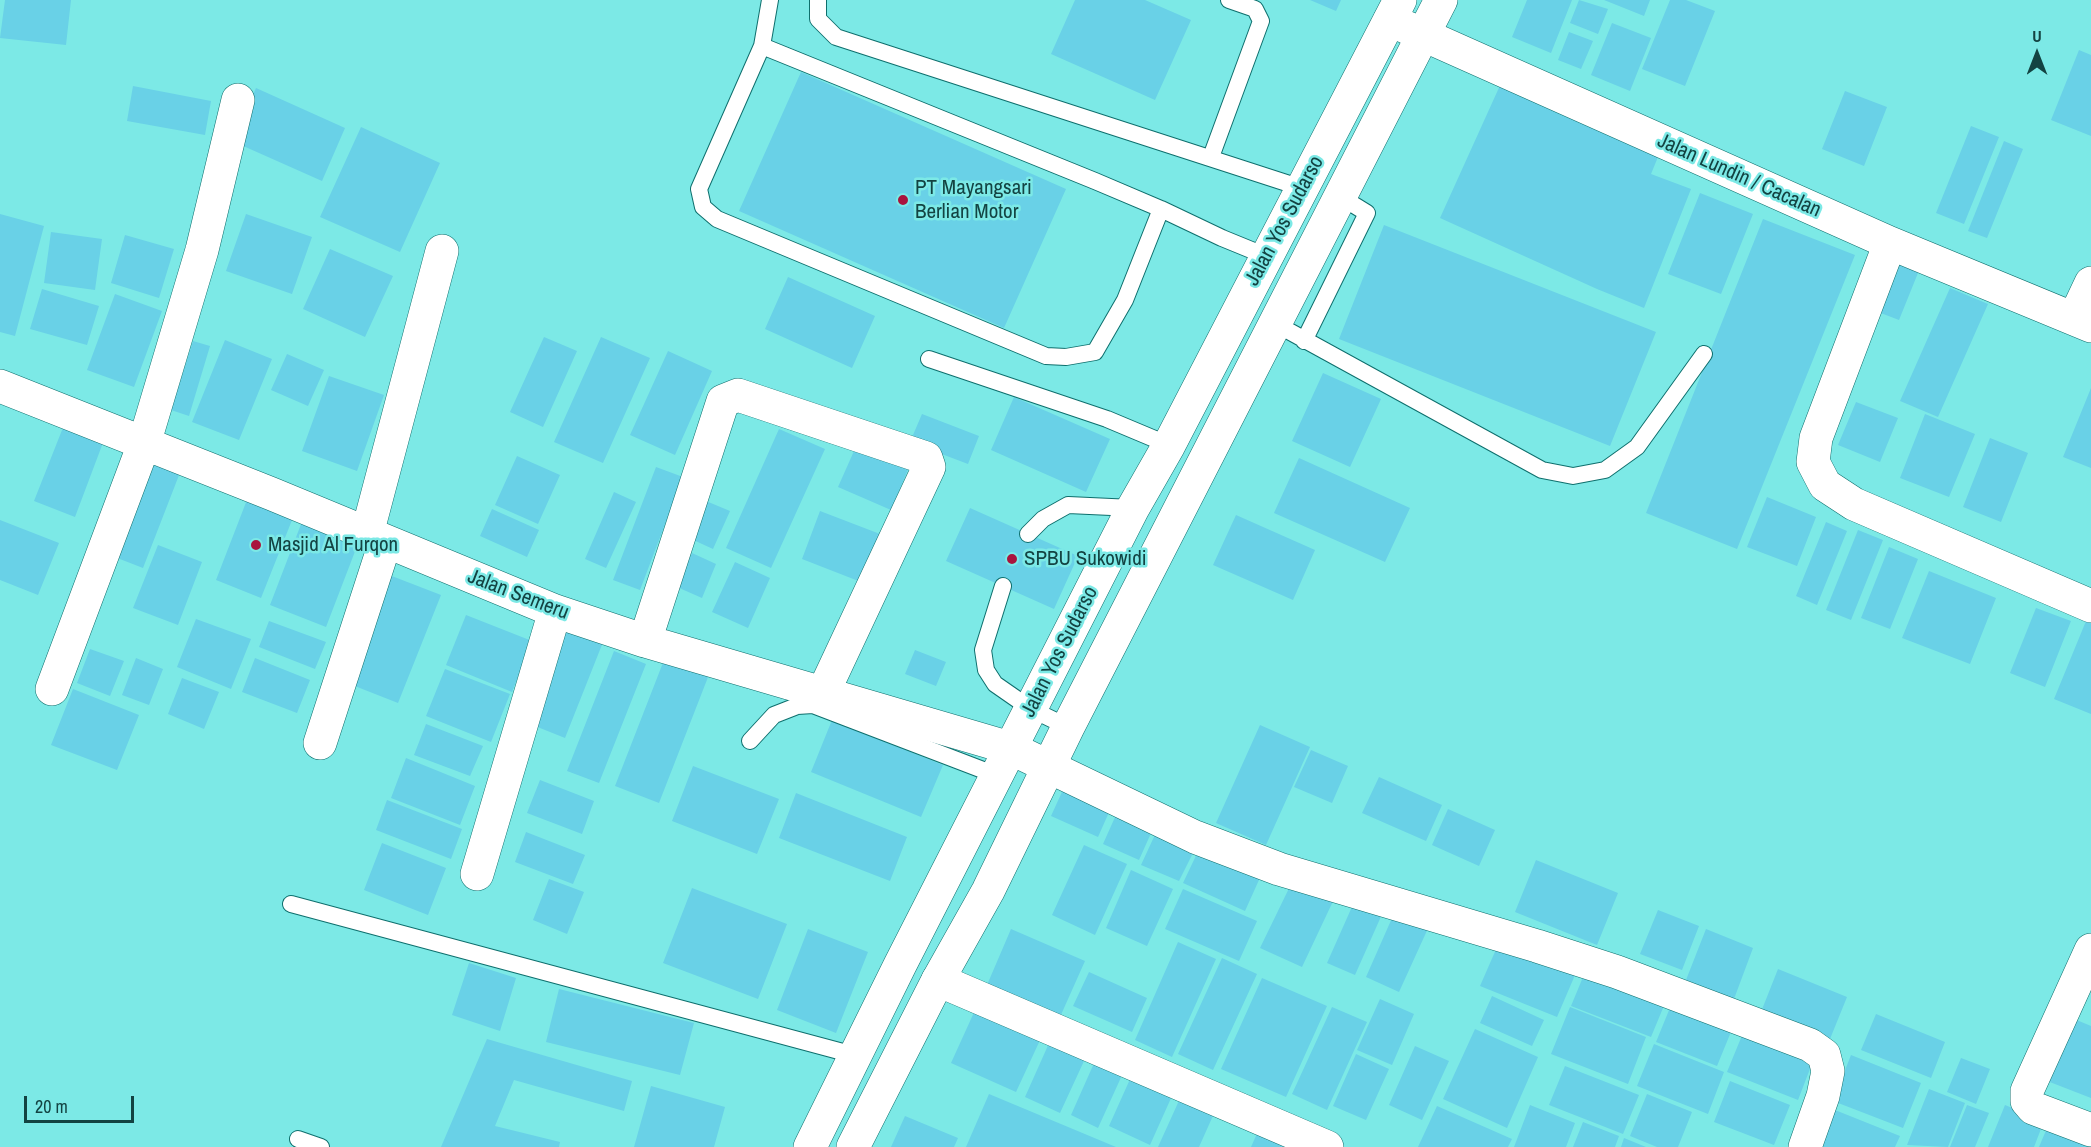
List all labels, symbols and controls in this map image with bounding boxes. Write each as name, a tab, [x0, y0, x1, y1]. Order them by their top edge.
north arrow	[2007, 24, 2067, 84]
text: U	[2032, 25, 2042, 47]
street label: Jalan Lundin / Cacalan	[1653, 129, 1825, 223]
street label: Jalan Yos Sudarso	[1240, 152, 1330, 290]
place label: PT Mayangsari Berlian Motor	[915, 175, 1032, 225]
marker: PT Mayangsari Berlian Motor	[896, 193, 910, 207]
place label: Masjid Al Furqon	[268, 532, 398, 558]
marker: Masjid Al Furqon	[249, 538, 263, 552]
place label: SPBU Sukowidi	[1024, 546, 1147, 572]
marker: SPBU Sukowidi	[1005, 552, 1019, 566]
street label: Jalan Semeru	[464, 564, 572, 626]
street label: Jalan Yos Sudarso	[1016, 582, 1104, 722]
scale bar	[27, 1084, 136, 1122]
text: 20 m	[35, 1094, 68, 1119]

